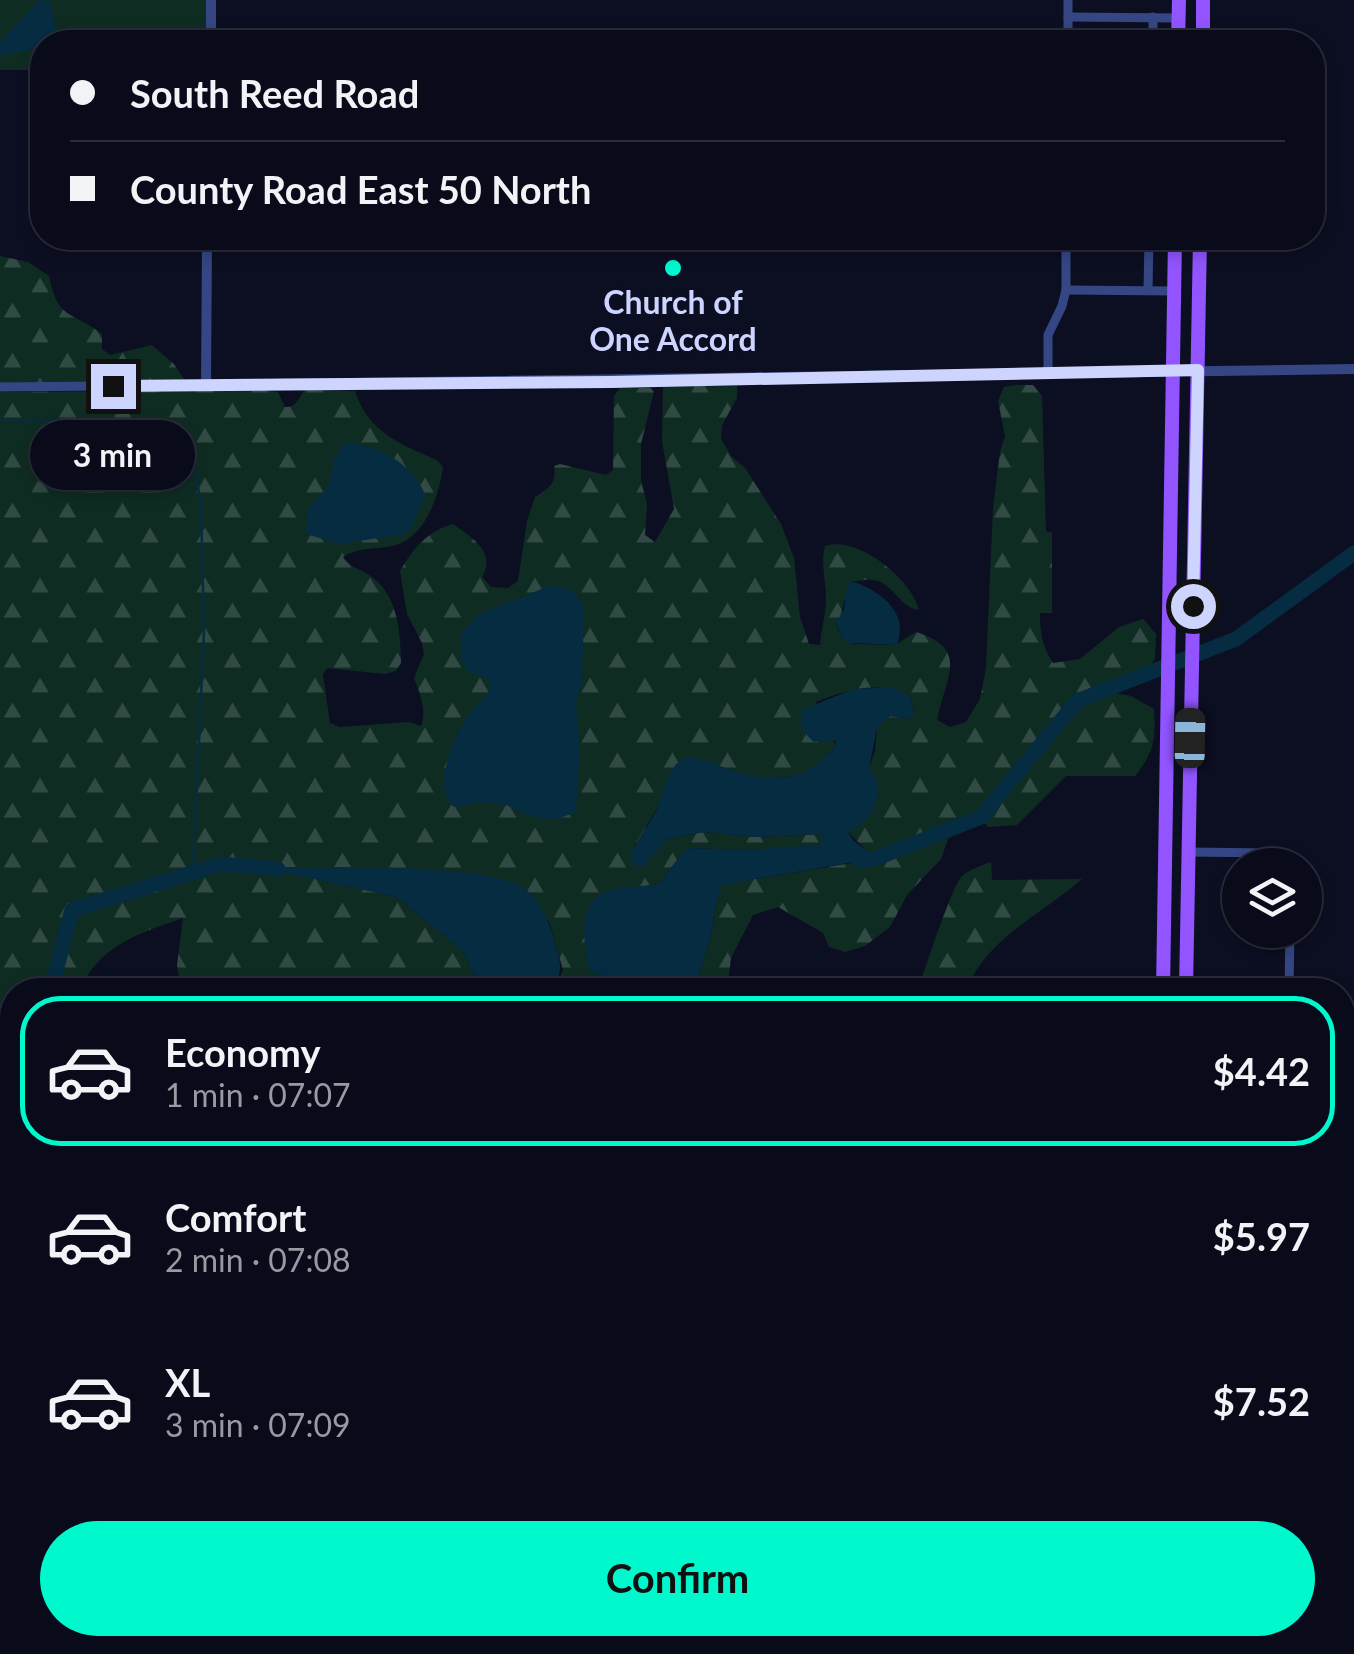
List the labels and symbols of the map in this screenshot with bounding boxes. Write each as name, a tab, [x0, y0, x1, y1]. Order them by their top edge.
marker: Church of One Accord	[662, 257, 684, 279]
place label: Church of One Accord	[589, 282, 757, 358]
route end	[91, 364, 136, 409]
callout: 3 min	[31, 421, 196, 491]
route start	[1171, 584, 1216, 629]
car	[1174, 708, 1206, 768]

